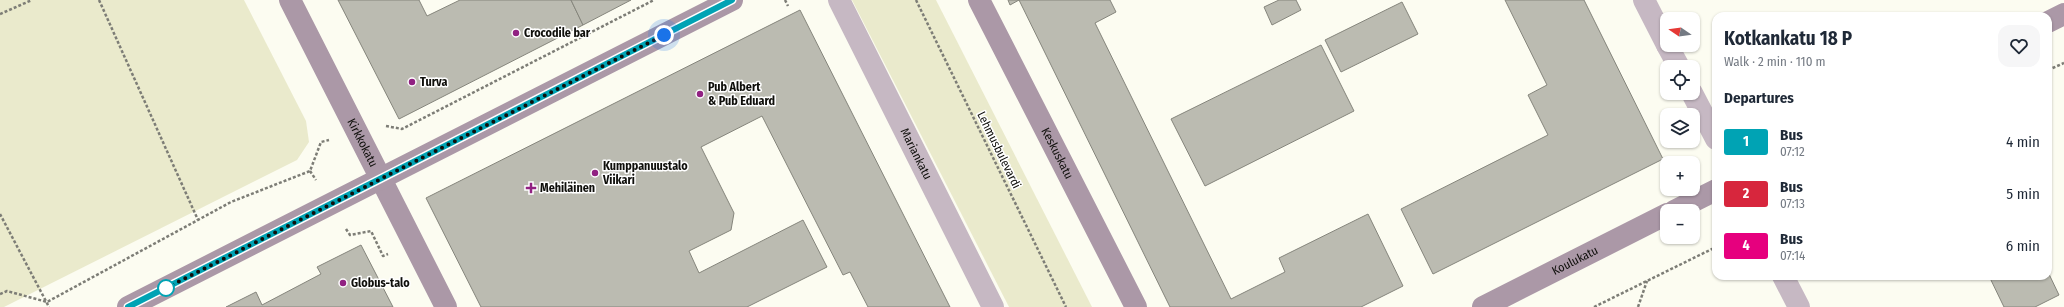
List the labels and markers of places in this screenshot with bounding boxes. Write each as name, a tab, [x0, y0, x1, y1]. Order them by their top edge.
place label: Crocodile bar	[524, 26, 591, 40]
marker: Crocodile bar	[511, 28, 521, 38]
place label: Turva	[420, 75, 447, 89]
marker: Turva	[407, 77, 417, 87]
place label: Pub Albert & Pub Eduard	[708, 80, 775, 108]
marker: Pub Albert & Pub Eduard	[695, 89, 705, 99]
place label: Kumppanuustalo Viikari	[602, 159, 688, 187]
marker: Kumppanuustalo Viikari	[590, 168, 600, 178]
place label: Mehiläinen	[540, 181, 595, 195]
marker: Mehiläinen	[525, 182, 537, 194]
place label: Globus-talo	[351, 276, 410, 290]
marker: Globus-talo	[338, 278, 348, 288]
unlabelled marker	[157, 279, 175, 297]

